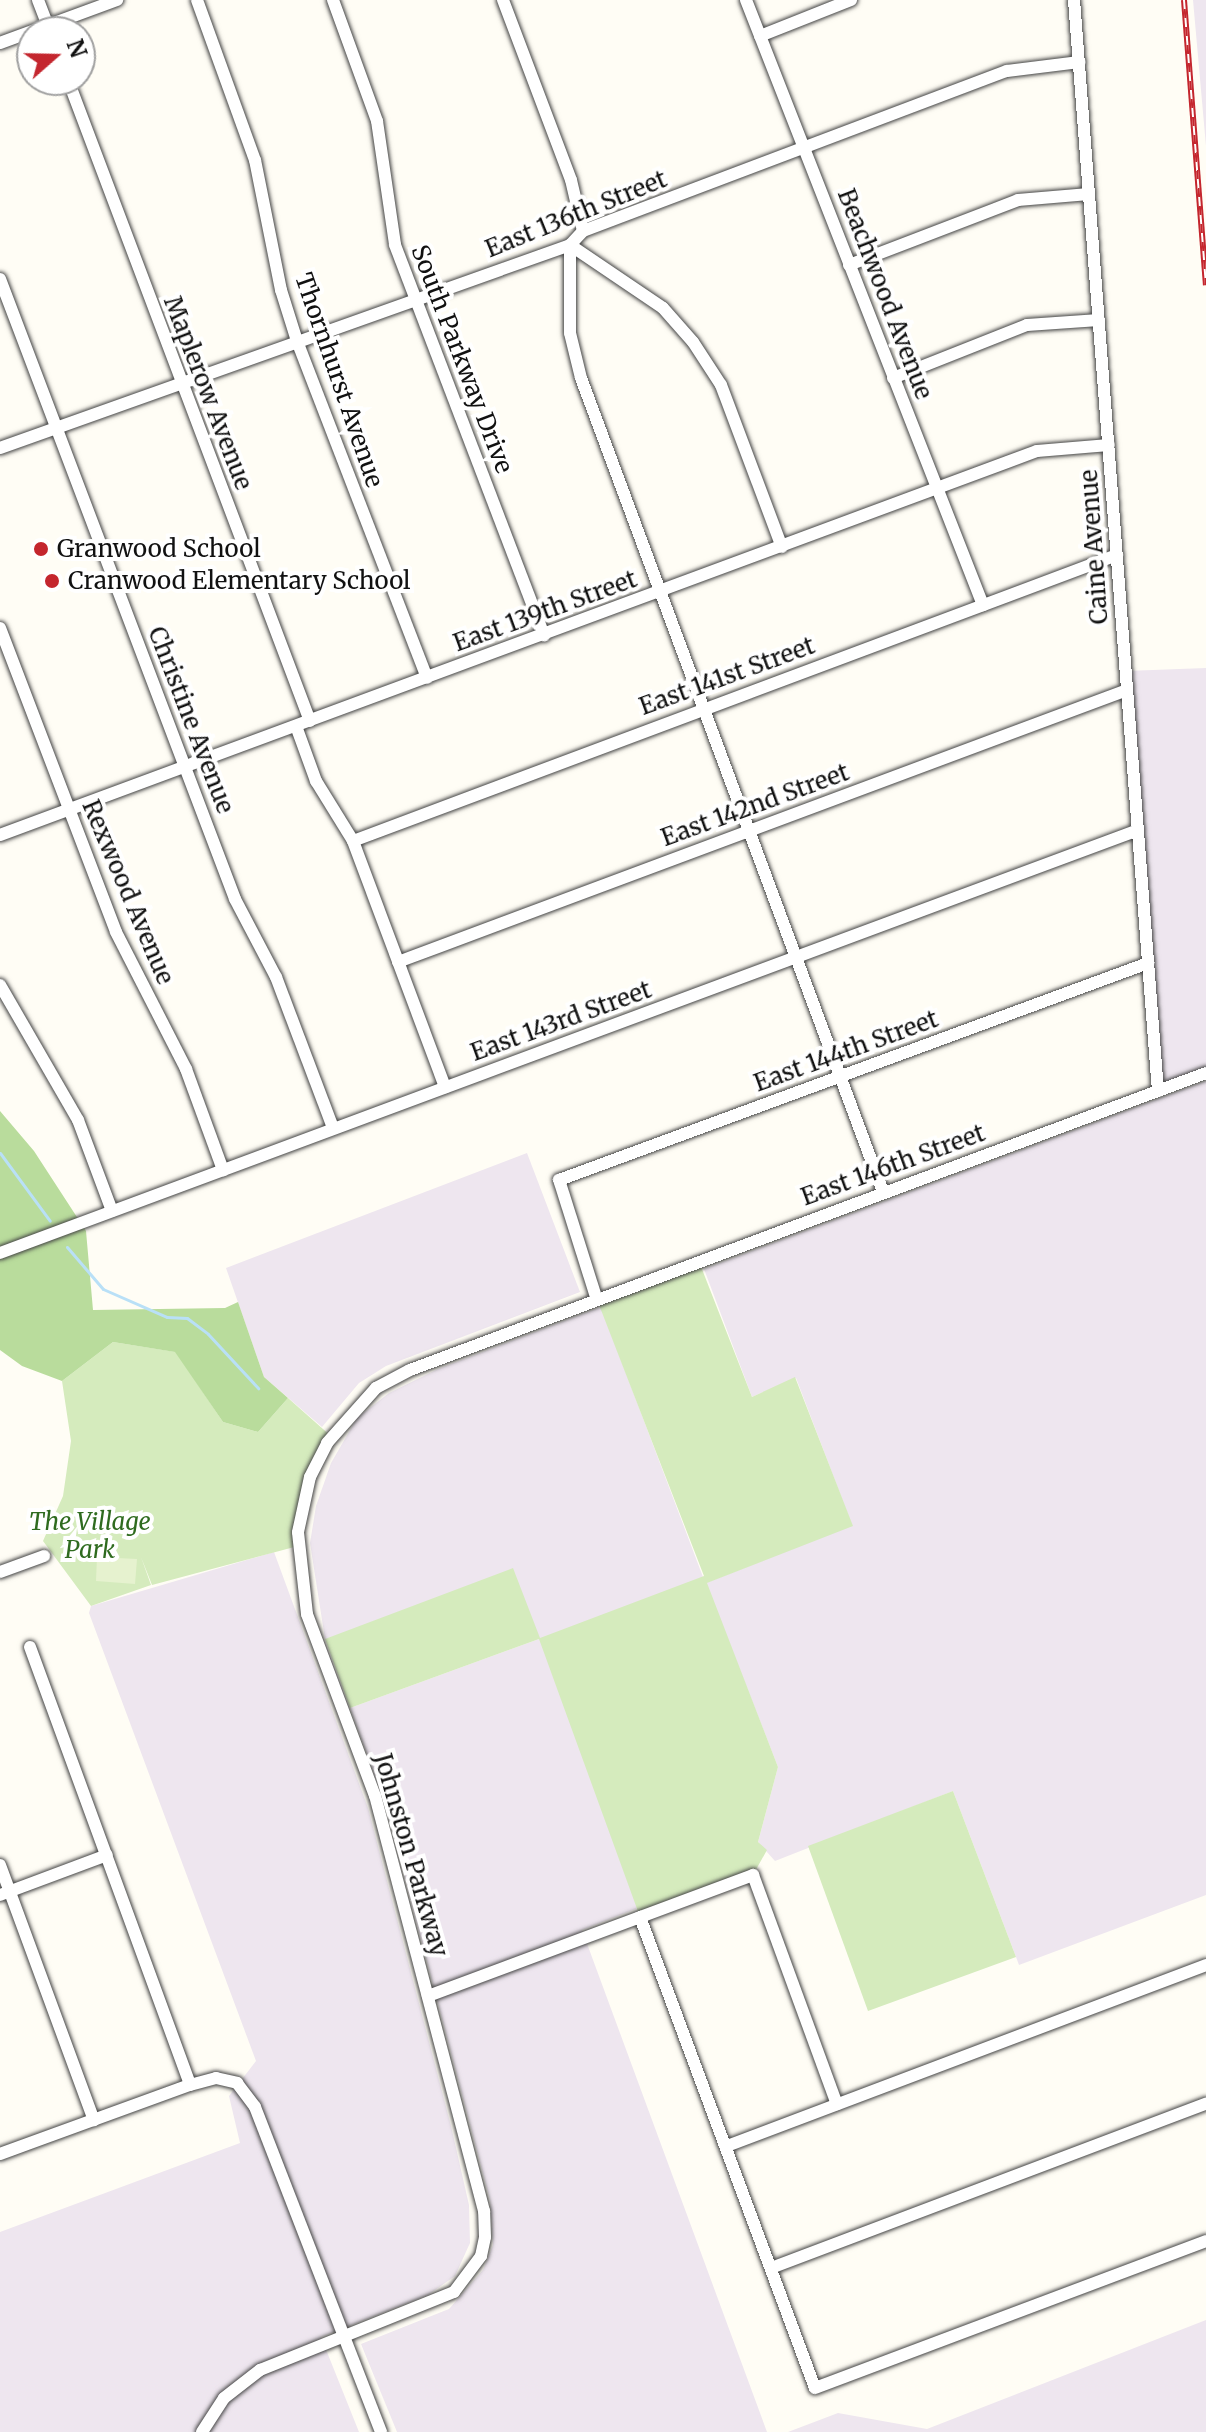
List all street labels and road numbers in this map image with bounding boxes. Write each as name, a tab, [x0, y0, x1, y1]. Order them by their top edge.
street label: East 136th Street	[481, 164, 671, 264]
street label: Beachwood Avenue	[832, 185, 938, 403]
street label: South Parkway Drive	[405, 241, 519, 477]
street label: Thornhurst Avenue	[289, 269, 389, 491]
street label: Maplerow Avenue	[158, 292, 258, 494]
street label: Caine Avenue	[1074, 469, 1114, 625]
street label: East 139th Street	[449, 564, 641, 658]
street label: Christine Avenue	[142, 623, 240, 817]
street label: East 141st Street	[635, 631, 819, 721]
street label: East 142nd Street	[657, 758, 853, 852]
street label: Rexwood Avenue	[76, 795, 180, 989]
street label: East 143rd Street	[467, 975, 655, 1067]
street label: East 144th Street	[750, 1004, 942, 1098]
street label: East 146th Street	[797, 1118, 989, 1212]
street label: Johnston Parkway	[368, 1750, 454, 1960]

